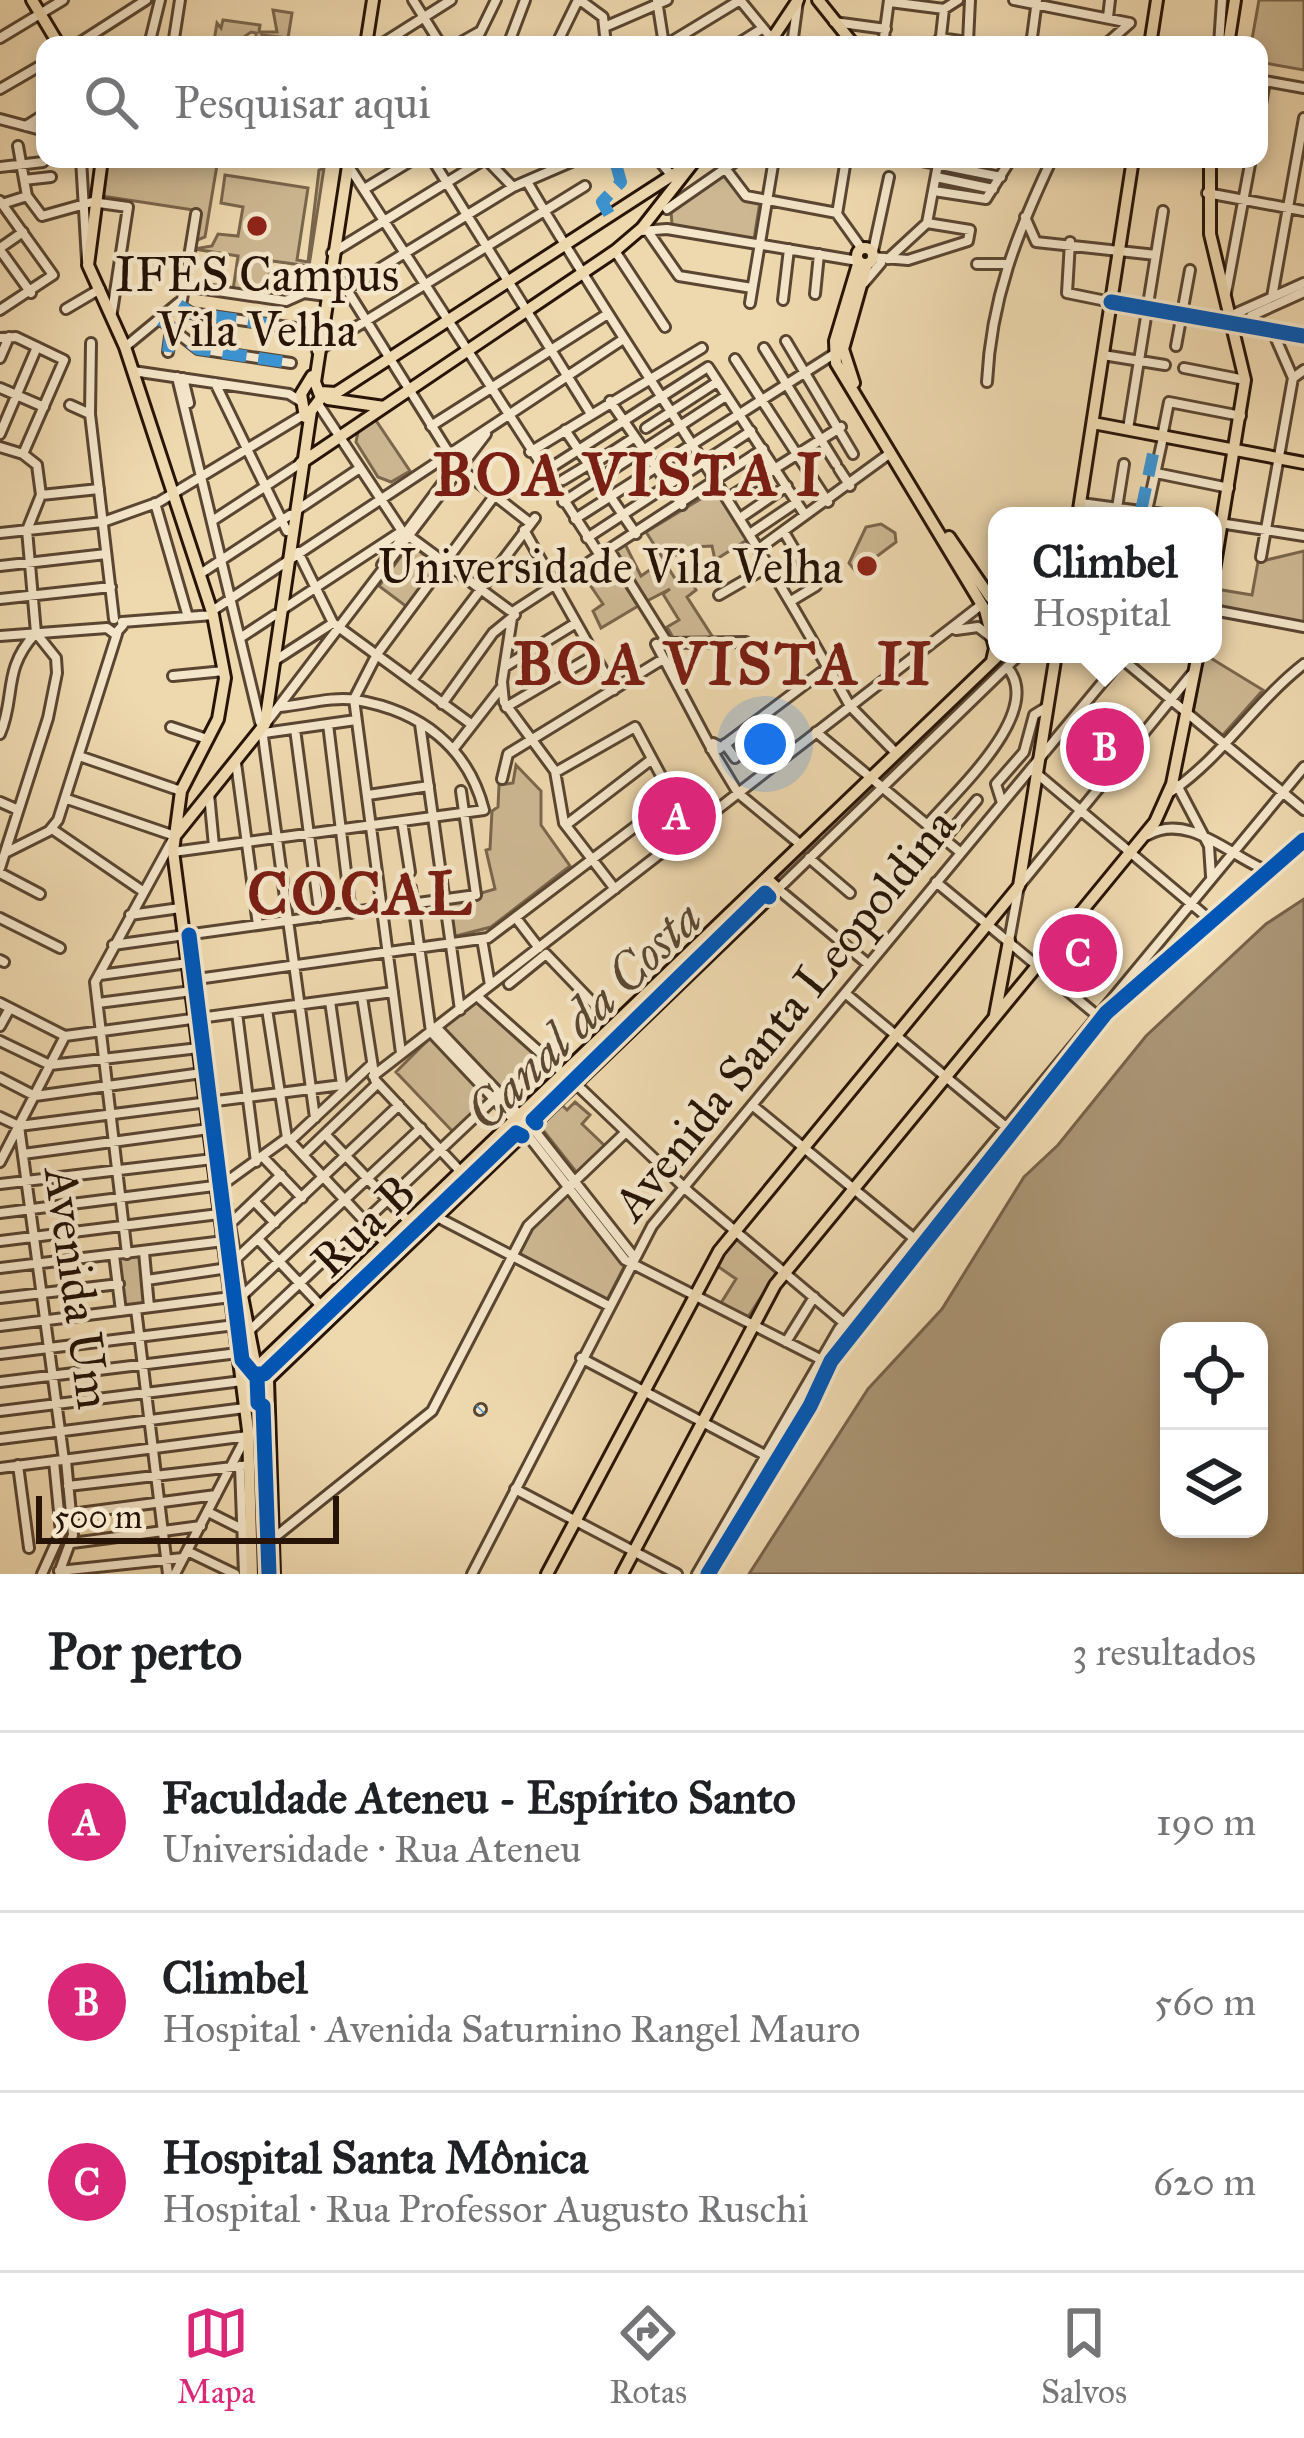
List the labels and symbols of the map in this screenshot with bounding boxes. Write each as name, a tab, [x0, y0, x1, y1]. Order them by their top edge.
marker: IFES Campus Vila Velha	[244, 213, 270, 239]
place label: IFES Campus Vila Velha	[115, 245, 399, 359]
district label: BOA VISTA I	[433, 438, 825, 511]
place label: Universidade Vila Velha	[378, 537, 844, 596]
marker: Universidade Vila Velha	[854, 553, 880, 579]
district label: BOA VISTA II	[514, 627, 934, 700]
pin: B	[1066, 702, 1144, 792]
your location	[735, 714, 795, 774]
pin: A	[638, 771, 716, 861]
street label: Avenida Santa Leopoldina	[600, 797, 968, 1231]
district label: COCAL	[247, 857, 475, 930]
water label: Canal da Costa	[453, 887, 715, 1143]
pin: C	[1039, 908, 1117, 998]
street label: Avenida Um	[32, 1161, 124, 1413]
street label: Rua B	[299, 1163, 427, 1289]
scale bar	[36, 1490, 339, 1543]

